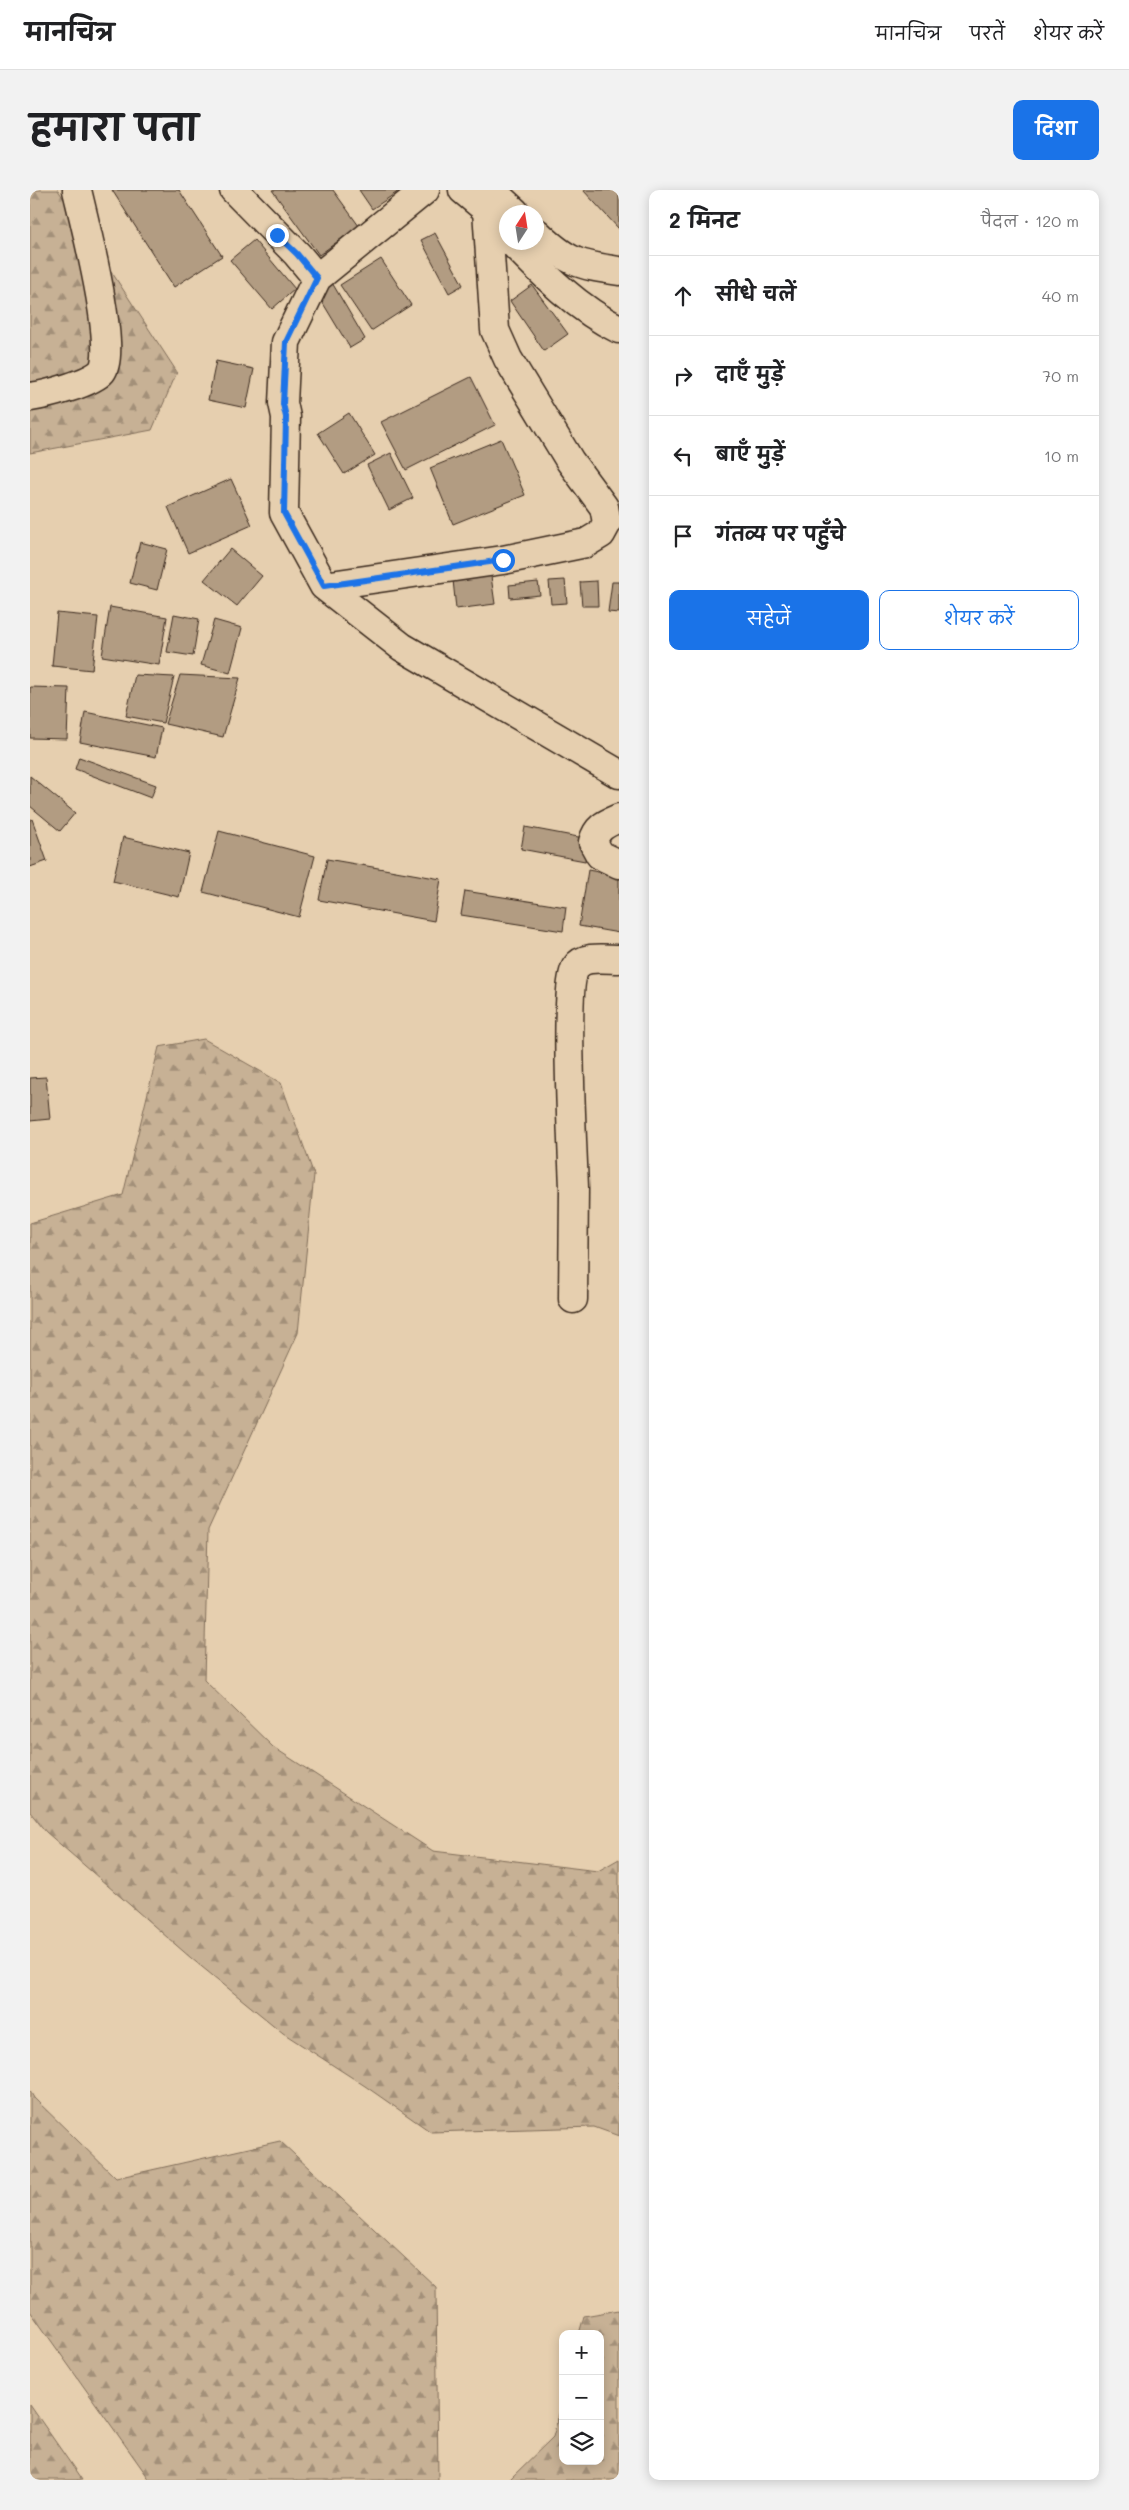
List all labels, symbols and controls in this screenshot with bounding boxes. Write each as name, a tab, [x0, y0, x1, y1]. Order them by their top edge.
text: मानचित्र	[25, 16, 114, 47]
text: मानचित्र	[875, 21, 941, 45]
text: परतें	[969, 21, 1005, 45]
text: शेयर करें	[1033, 21, 1104, 45]
button: दिशा	[1013, 100, 1099, 160]
text: हमारा पता	[30, 103, 198, 149]
north arrow	[499, 205, 544, 250]
text: 2 मिनट	[669, 206, 739, 233]
text: पैदल · 120 m	[981, 210, 1079, 231]
route end	[266, 224, 289, 247]
text: सीधे चलें	[716, 281, 796, 306]
icon: ahead	[669, 282, 697, 310]
text: 40 m	[1042, 285, 1079, 306]
text: दाएँ मुड़ें	[716, 361, 784, 386]
icon: right	[669, 362, 697, 390]
text: 70 m	[1042, 365, 1079, 386]
text: बाएँ मुड़ें	[716, 441, 785, 466]
icon: left	[669, 442, 697, 470]
text: 10 m	[1044, 445, 1079, 466]
text: गंतव्य पर पहुँचे	[716, 521, 845, 546]
icon: arrive	[669, 522, 697, 550]
route start	[492, 549, 515, 572]
button: सहेजें	[669, 590, 869, 650]
button: शेयर करें	[879, 590, 1079, 650]
map controls	[559, 2330, 604, 2465]
button: +	[559, 2330, 604, 2375]
button: −	[559, 2375, 604, 2420]
button: layers	[559, 2420, 604, 2465]

